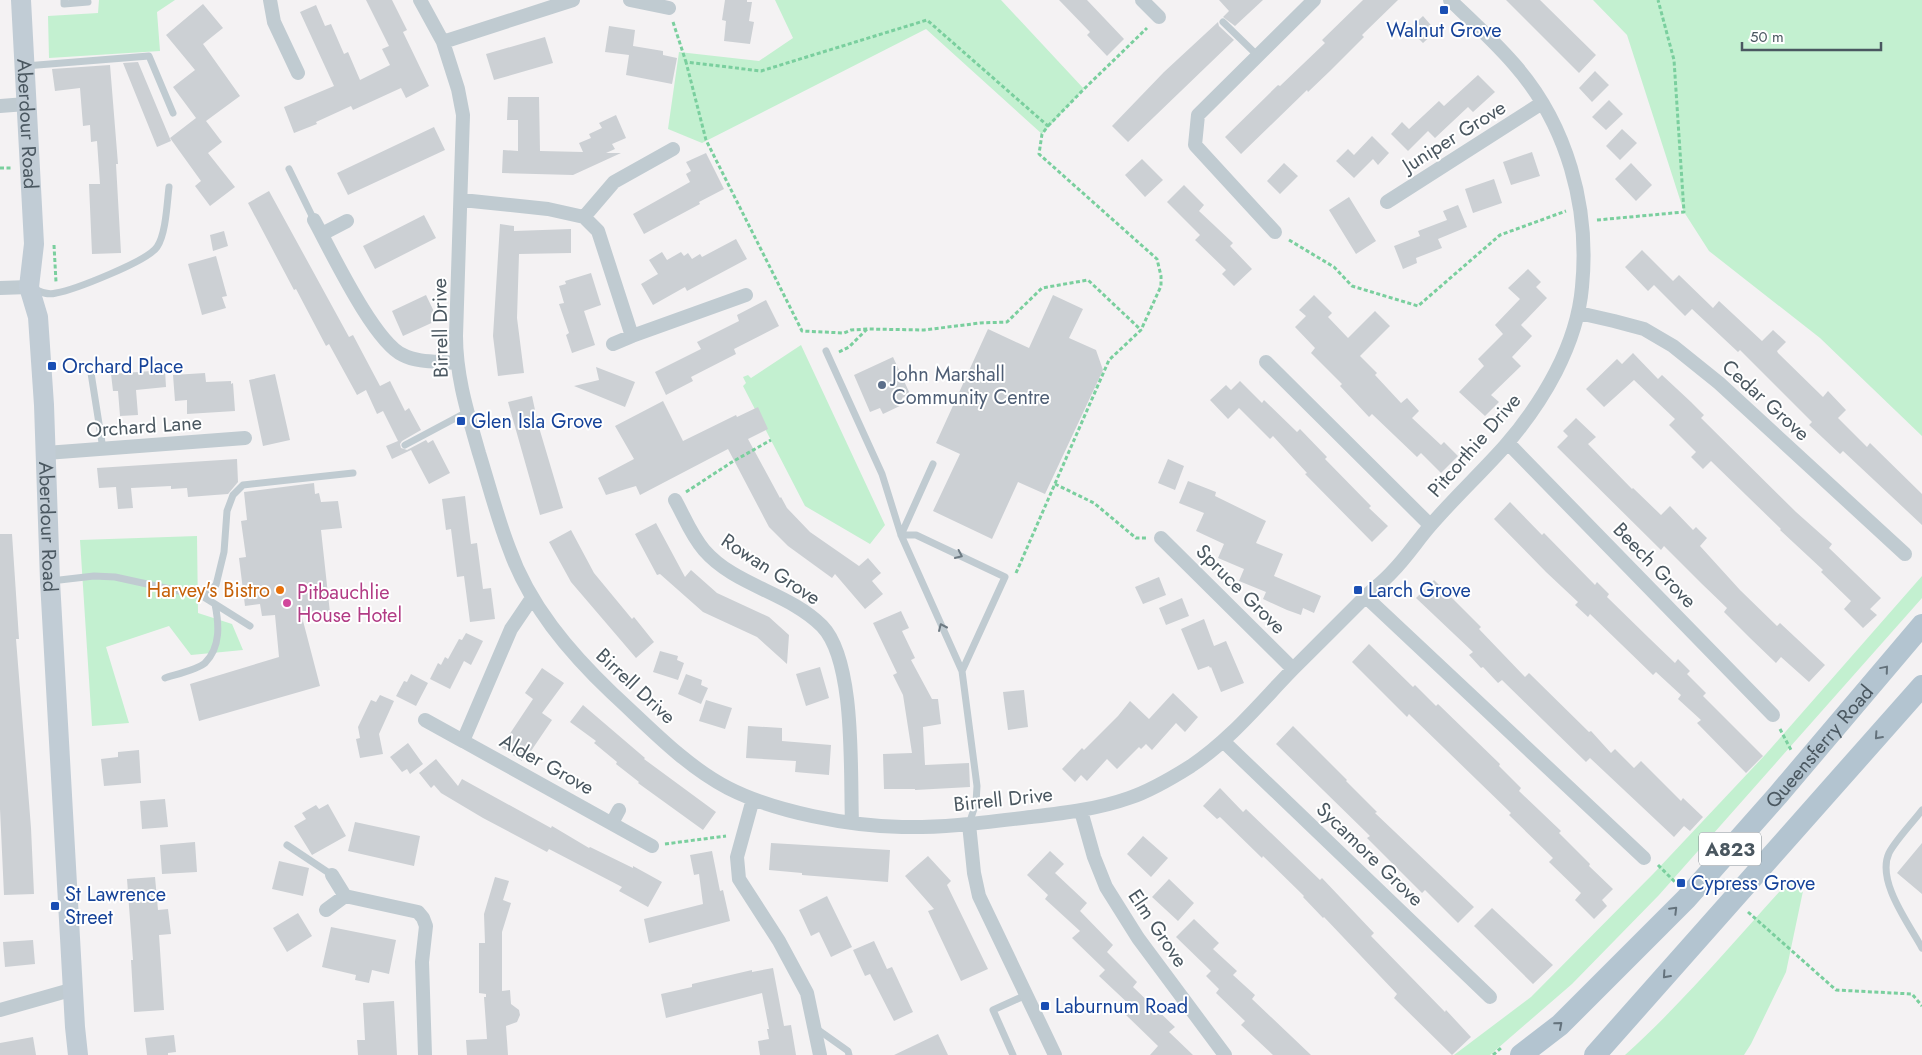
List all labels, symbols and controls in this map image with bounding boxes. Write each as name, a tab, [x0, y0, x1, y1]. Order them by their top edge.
marker: Walnut Grove	[1438, 4, 1450, 16]
place label: Walnut Grove	[1386, 16, 1502, 45]
scale bar	[1742, 20, 1881, 52]
text: 50 m	[1750, 26, 1784, 48]
street label: Aberdour Road	[9, 58, 45, 190]
street label: Juniper Grove	[1394, 93, 1512, 181]
street label: Birrell Drive	[425, 278, 456, 378]
place label: Orchard Place	[62, 352, 183, 381]
street label: Cedar Grove	[1715, 353, 1816, 448]
marker: Orchard Place	[46, 360, 58, 372]
place label: John Marshall Community Centre	[889, 360, 1050, 412]
marker: John Marshall Community Centre	[876, 379, 888, 391]
street label: Pitcorthie Drive	[1421, 387, 1528, 504]
place label: Glen Isla Grove	[471, 407, 603, 436]
street label: Orchard Lane	[85, 408, 203, 445]
marker: Glen Isla Grove	[455, 415, 467, 427]
street label: Aberdour Road	[31, 461, 65, 593]
street label: Beech Grove	[1606, 516, 1703, 615]
street label: Rowan Grove	[715, 526, 826, 612]
street label: Spruce Grove	[1189, 538, 1292, 641]
one-way arrow	[954, 549, 963, 559]
place label: Harvey's Bistro	[147, 576, 270, 605]
place label: Larch Grove	[1368, 576, 1471, 605]
place label: Pitbauchlie House Hotel	[297, 578, 402, 630]
marker: Harvey's Bistro	[274, 584, 286, 596]
marker: Larch Grove	[1352, 584, 1364, 596]
marker: Pitbauchlie House Hotel	[281, 597, 293, 609]
one-way arrow	[938, 623, 949, 632]
street label: Birrell Drive	[589, 642, 682, 731]
one-way arrow	[1879, 666, 1888, 675]
street label: Queensferry Road	[1759, 679, 1880, 815]
street label: Alder Grove	[494, 727, 599, 802]
one-way arrow	[1875, 730, 1884, 739]
street label: Birrell Drive	[952, 780, 1054, 819]
street label: Sycamore Grove	[1309, 795, 1430, 913]
road number: A823	[1699, 832, 1761, 866]
place label: Cypress Grove	[1691, 869, 1815, 898]
marker: Cypress Grove	[1675, 877, 1687, 889]
place label: St Lawrence Street	[65, 880, 166, 932]
street label: Elm Grove	[1121, 883, 1194, 973]
marker: St Lawrence Street	[49, 900, 61, 912]
one-way arrow	[1669, 907, 1678, 916]
one-way arrow	[1663, 970, 1672, 979]
place label: Laburnum Road	[1055, 992, 1188, 1021]
marker: Laburnum Road	[1039, 1000, 1051, 1012]
one-way arrow	[1553, 1021, 1562, 1030]

